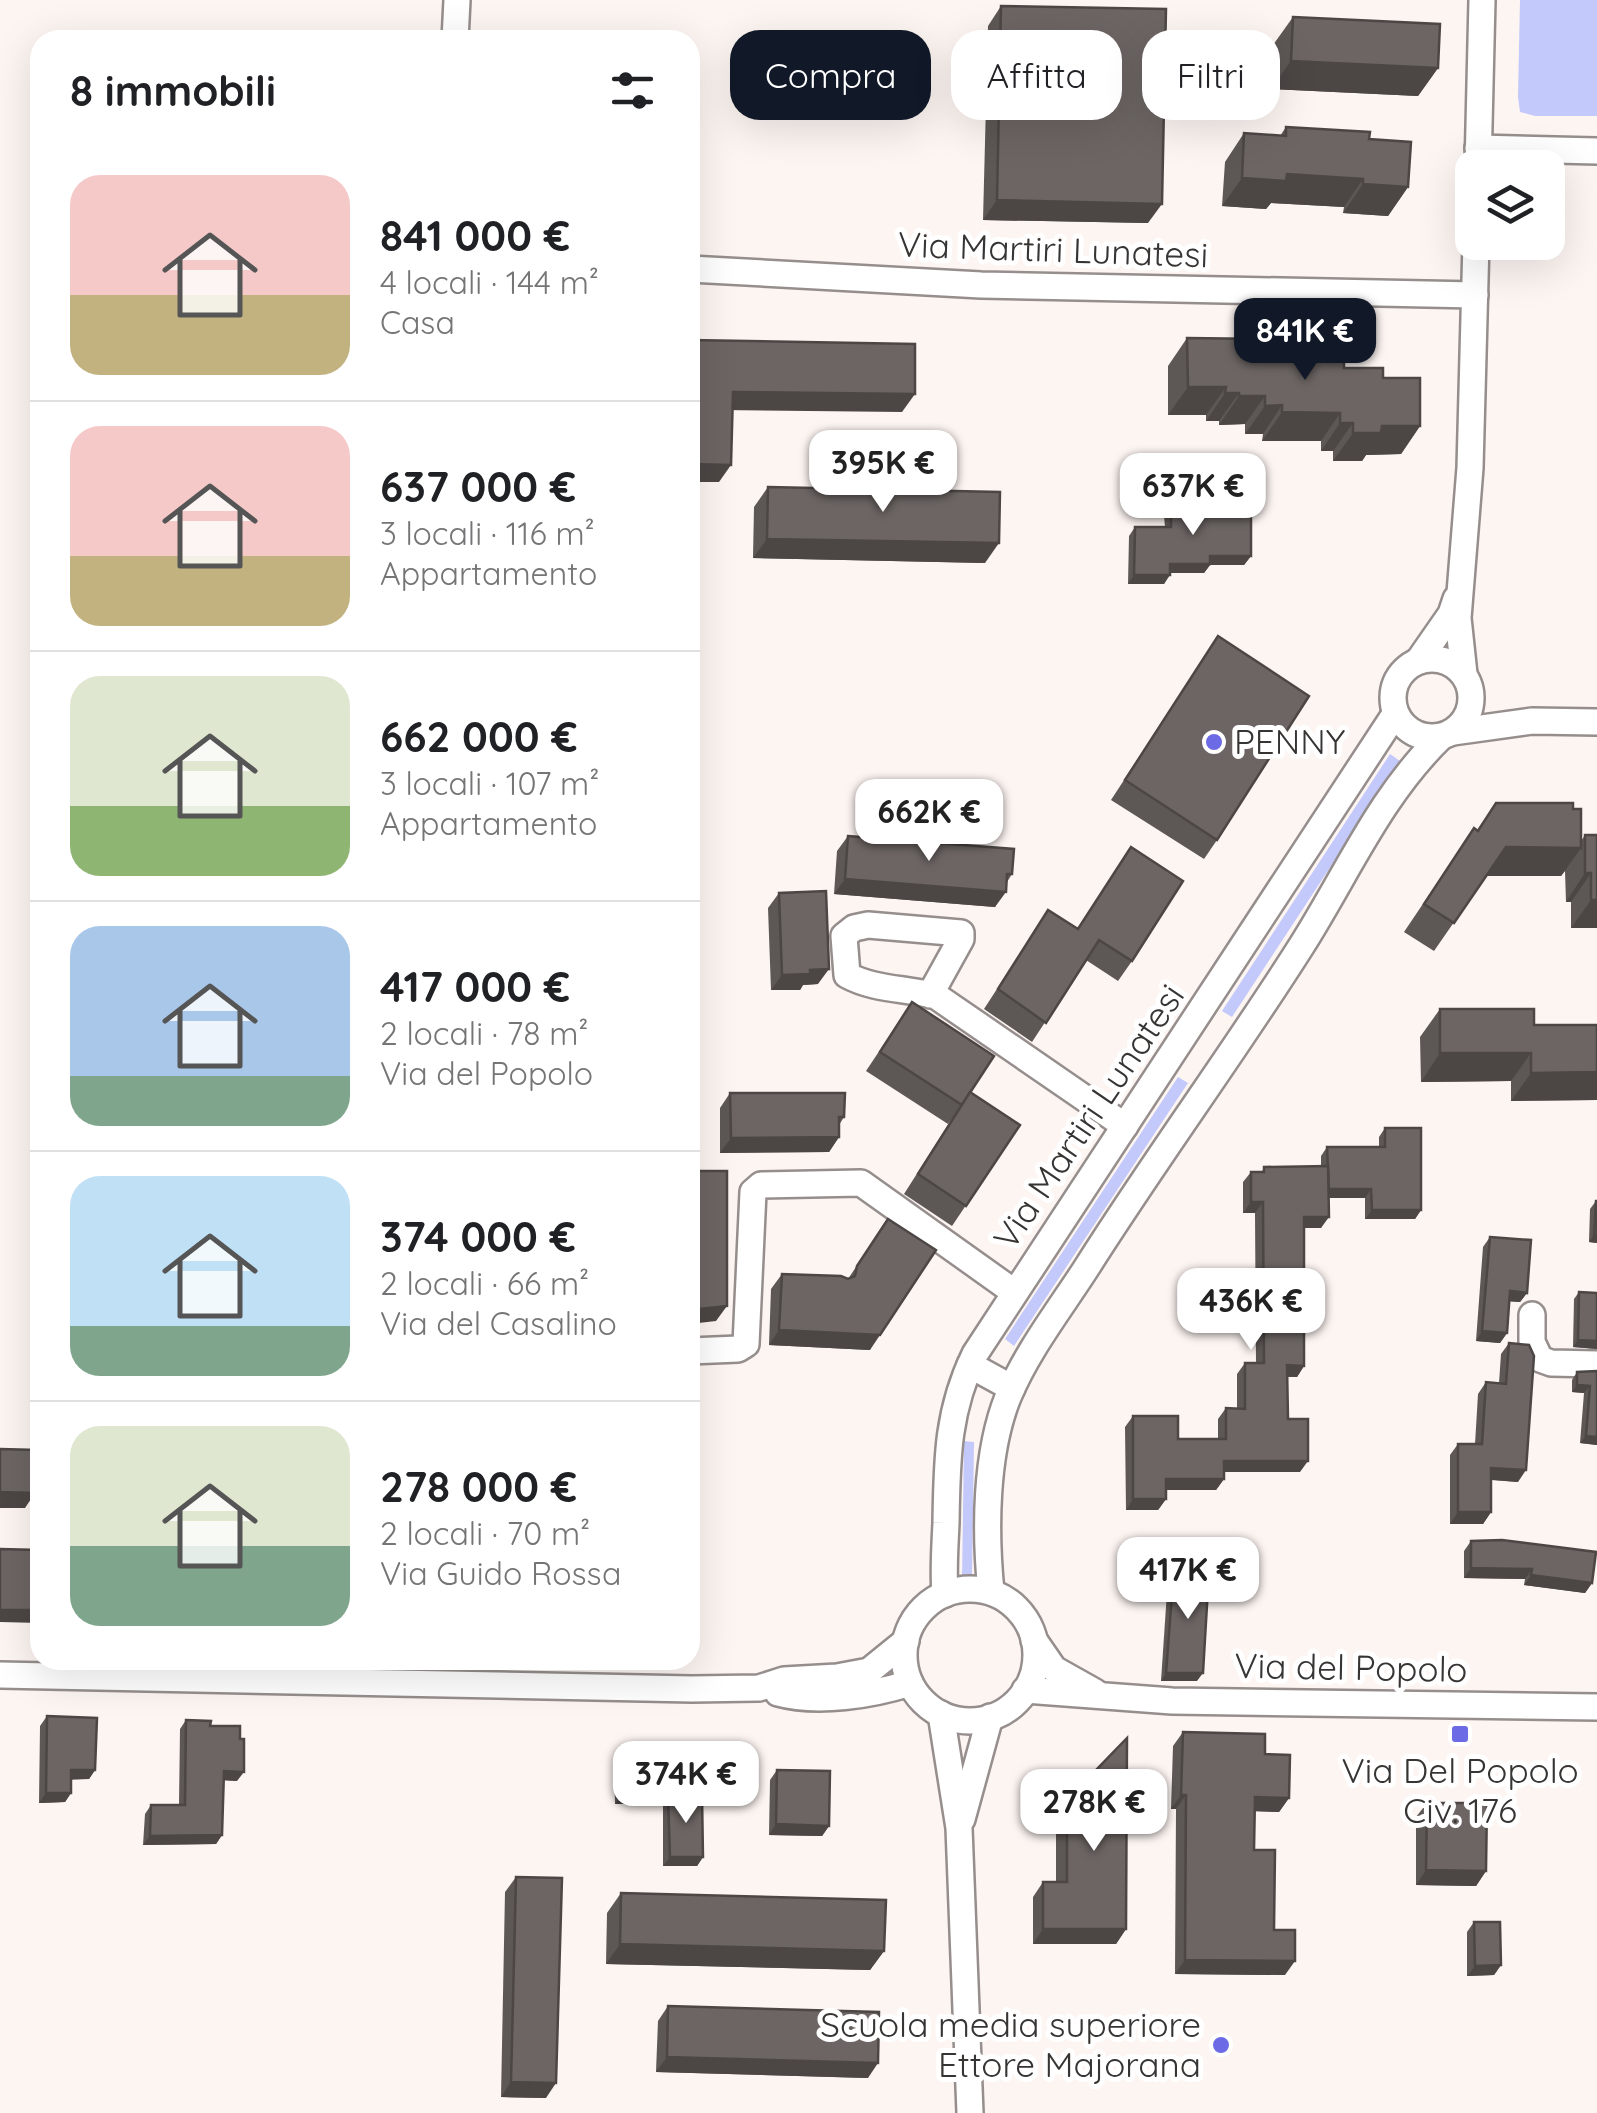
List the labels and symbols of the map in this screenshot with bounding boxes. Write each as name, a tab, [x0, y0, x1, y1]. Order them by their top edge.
street label: Via Martiri Lunatesi	[897, 222, 1209, 276]
pin: 841K €	[1224, 298, 1386, 383]
pin: 395K €	[802, 430, 964, 515]
pin: 637K €	[1112, 453, 1274, 538]
place label: PENNY	[1234, 719, 1345, 763]
marker: PENNY	[1203, 731, 1225, 753]
pin: 662K €	[848, 779, 1010, 864]
street label: Via Martiri Lunatesi	[983, 975, 1193, 1257]
pin: 436K €	[1170, 1268, 1332, 1353]
pin: 417K €	[1107, 1537, 1269, 1622]
street label: Via del Popolo	[1234, 1643, 1468, 1691]
marker: Via Del Popolo Civ. 176	[1449, 1723, 1471, 1745]
pin: 374K €	[605, 1741, 767, 1826]
place label: Via Del Popolo Civ. 176	[1341, 1748, 1579, 1832]
pin: 278K €	[1013, 1769, 1175, 1854]
place label: Scuola media superiore Ettore Majorana	[820, 2002, 1201, 2086]
marker: Scuola media superiore Ettore Majorana	[1210, 2034, 1232, 2056]

